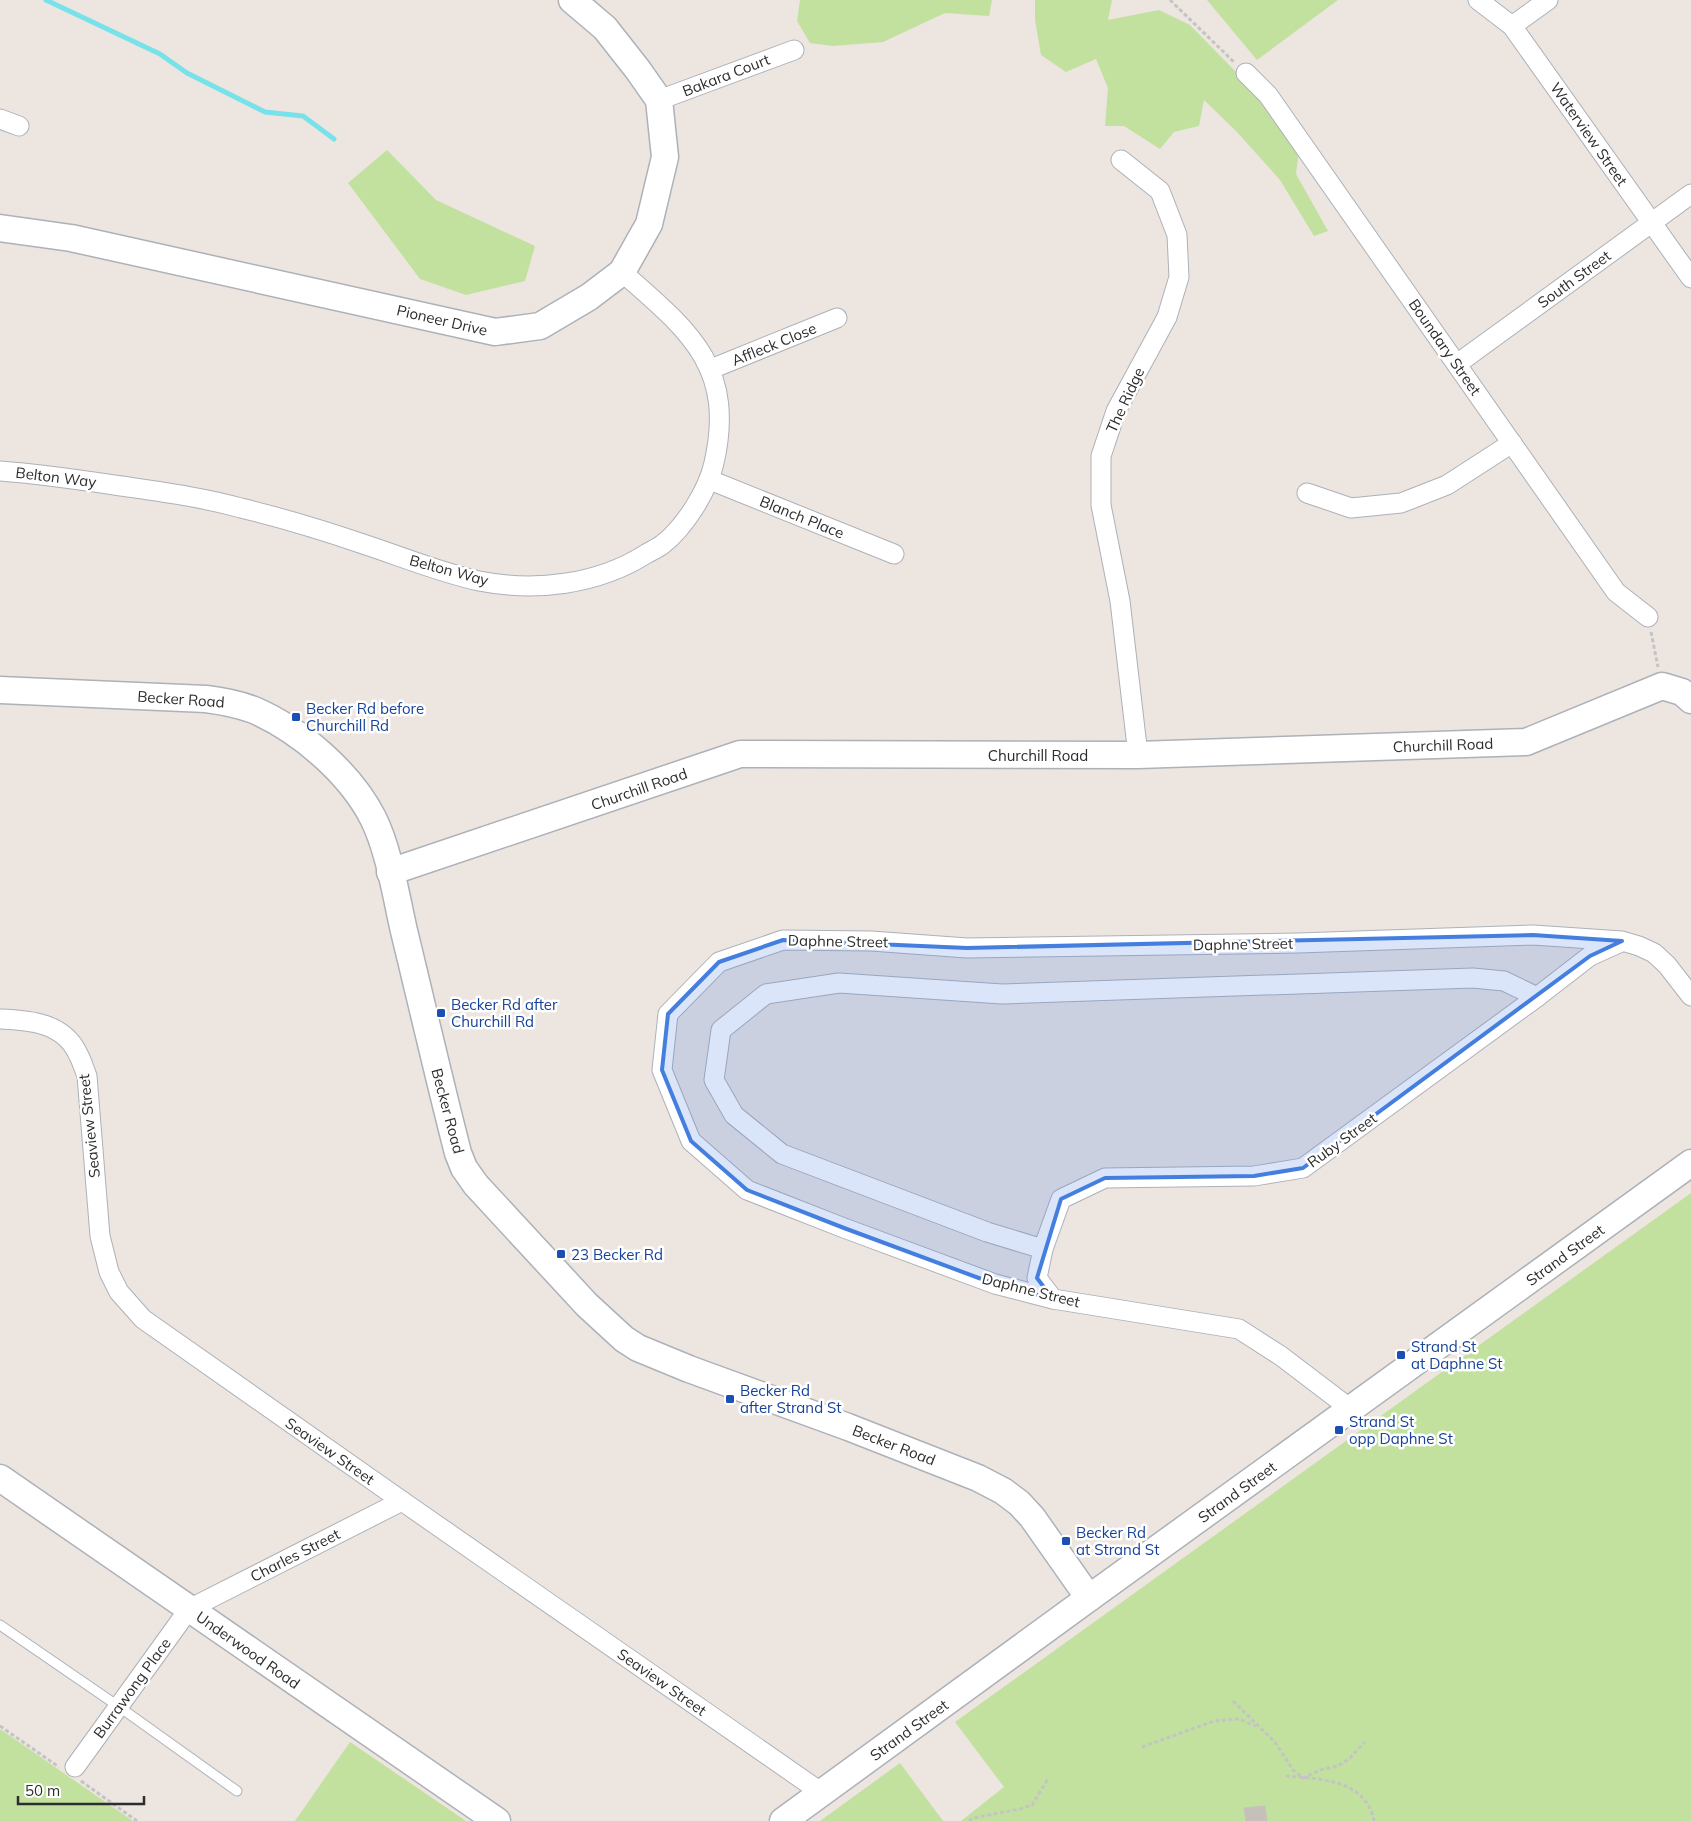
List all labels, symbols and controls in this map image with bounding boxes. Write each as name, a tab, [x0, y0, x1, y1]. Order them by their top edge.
street label: Bakara Court	[680, 50, 772, 100]
street label: Waterview Street	[1546, 79, 1632, 189]
street label: South Street	[1534, 246, 1614, 312]
street label: Boundary Street	[1405, 295, 1485, 399]
street label: Pioneer Drive	[395, 300, 489, 340]
street label: Affleck Close	[729, 318, 819, 370]
street label: The Ridge	[1102, 364, 1148, 436]
street label: Belton Way	[15, 463, 97, 491]
street label: Blanch Place	[757, 491, 847, 543]
street label: Belton Way	[407, 550, 491, 590]
street label: Becker Road	[137, 686, 225, 712]
place label: Becker Rd before Churchill Rd	[306, 699, 424, 735]
marker: Becker Rd before Churchill Rd	[290, 711, 302, 723]
street label: Churchill Road	[1392, 734, 1494, 756]
street label: Churchill Road	[988, 746, 1088, 765]
street label: Churchill Road	[588, 764, 690, 814]
street label: Daphne Street	[788, 931, 888, 951]
street label: Daphne Street	[1193, 934, 1293, 954]
place label: Becker Rd after Churchill Rd	[451, 995, 558, 1031]
marker: Becker Rd after Churchill Rd	[435, 1007, 447, 1019]
street label: Becker Road	[427, 1066, 469, 1156]
street label: Seaview Street	[74, 1073, 104, 1179]
street label: Ruby Street	[1304, 1108, 1380, 1172]
street label: Strand Street	[1522, 1220, 1608, 1290]
place label: 23 Becker Rd	[571, 1245, 663, 1264]
marker: 23 Becker Rd	[555, 1248, 567, 1260]
street label: Daphne Street	[980, 1269, 1082, 1311]
place label: Strand St at Daphne St	[1411, 1337, 1503, 1373]
marker: Strand St at Daphne St	[1395, 1349, 1407, 1361]
place label: Becker Rd after Strand St	[740, 1381, 842, 1417]
marker: Becker Rd after Strand St	[724, 1393, 736, 1405]
place label: Strand St opp Daphne St	[1349, 1412, 1453, 1448]
street label: Seaview Street	[282, 1413, 378, 1489]
street label: Becker Road	[850, 1420, 938, 1470]
marker: Strand St opp Daphne St	[1333, 1424, 1345, 1436]
street label: Strand Street	[1194, 1457, 1280, 1527]
place label: Becker Rd at Strand St	[1076, 1523, 1159, 1559]
street label: Charles Street	[247, 1524, 343, 1586]
marker: Becker Rd at Strand St	[1060, 1535, 1072, 1547]
street label: Underwood Road	[192, 1607, 304, 1693]
street label: Burrawong Place	[89, 1634, 175, 1742]
street label: Seaview Street	[614, 1644, 710, 1720]
street label: Strand Street	[866, 1695, 952, 1765]
scale bar	[18, 1774, 144, 1806]
text: 50 m	[25, 1781, 60, 1800]

